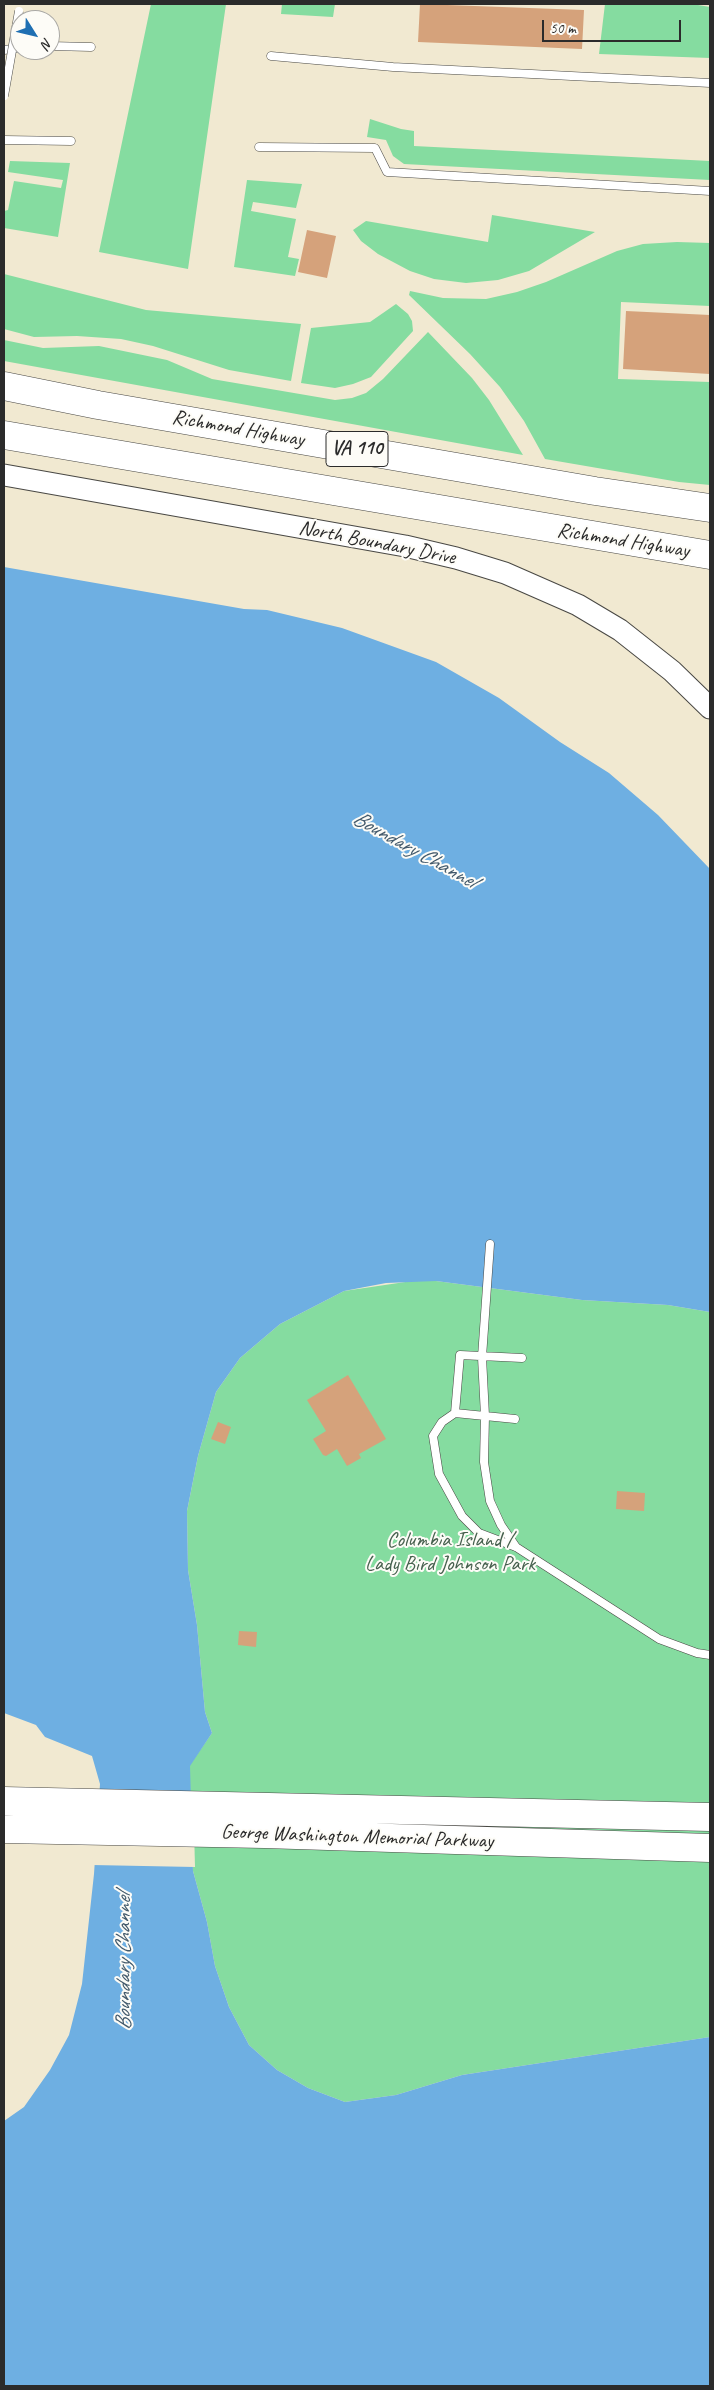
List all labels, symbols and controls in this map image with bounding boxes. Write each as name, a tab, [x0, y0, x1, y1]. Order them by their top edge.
north arrow	[10, 10, 60, 60]
scale bar	[544, 10, 683, 42]
text: 50 m	[550, 19, 576, 38]
text: N	[37, 35, 56, 52]
street label: Richmond Highway	[170, 405, 306, 453]
road number: VA 110	[326, 432, 388, 466]
street label: North Boundary Drive	[297, 515, 457, 571]
street label: Richmond Highway	[555, 518, 691, 564]
water label: Boundary Channel	[348, 805, 480, 895]
park label: Columbia Island / Lady Bird Johnson Park	[365, 1527, 535, 1577]
street label: George Washington Memorial Parkway	[221, 1820, 493, 1854]
water label: Boundary Channel	[111, 1894, 137, 2030]

